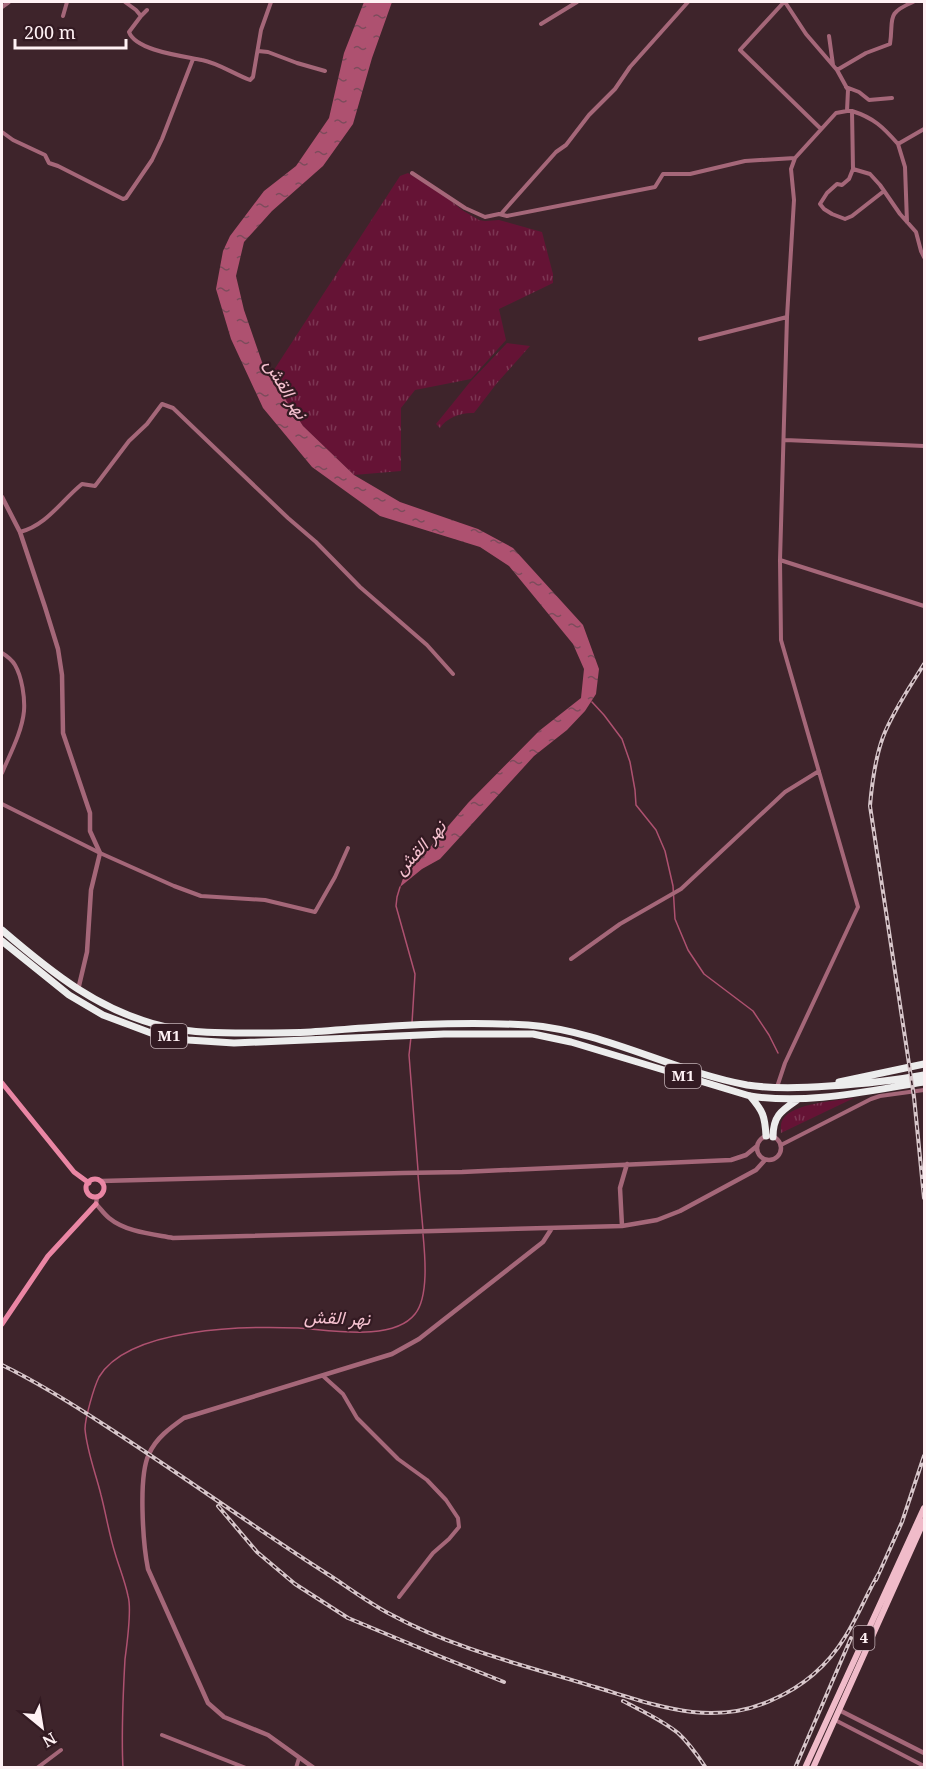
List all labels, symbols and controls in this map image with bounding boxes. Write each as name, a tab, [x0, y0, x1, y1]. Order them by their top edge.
scale bar	[15, 12, 126, 50]
text: 200 m	[24, 20, 76, 44]
water label: نهر القش	[259, 354, 315, 424]
water label: نهر القش	[388, 814, 451, 880]
road number: M1	[151, 1024, 187, 1048]
road number: M1	[665, 1064, 701, 1088]
water label: نهر القش	[303, 1304, 371, 1330]
road number: 4	[854, 1626, 874, 1650]
north arrow	[12, 1697, 72, 1757]
text: N	[38, 1727, 60, 1753]

